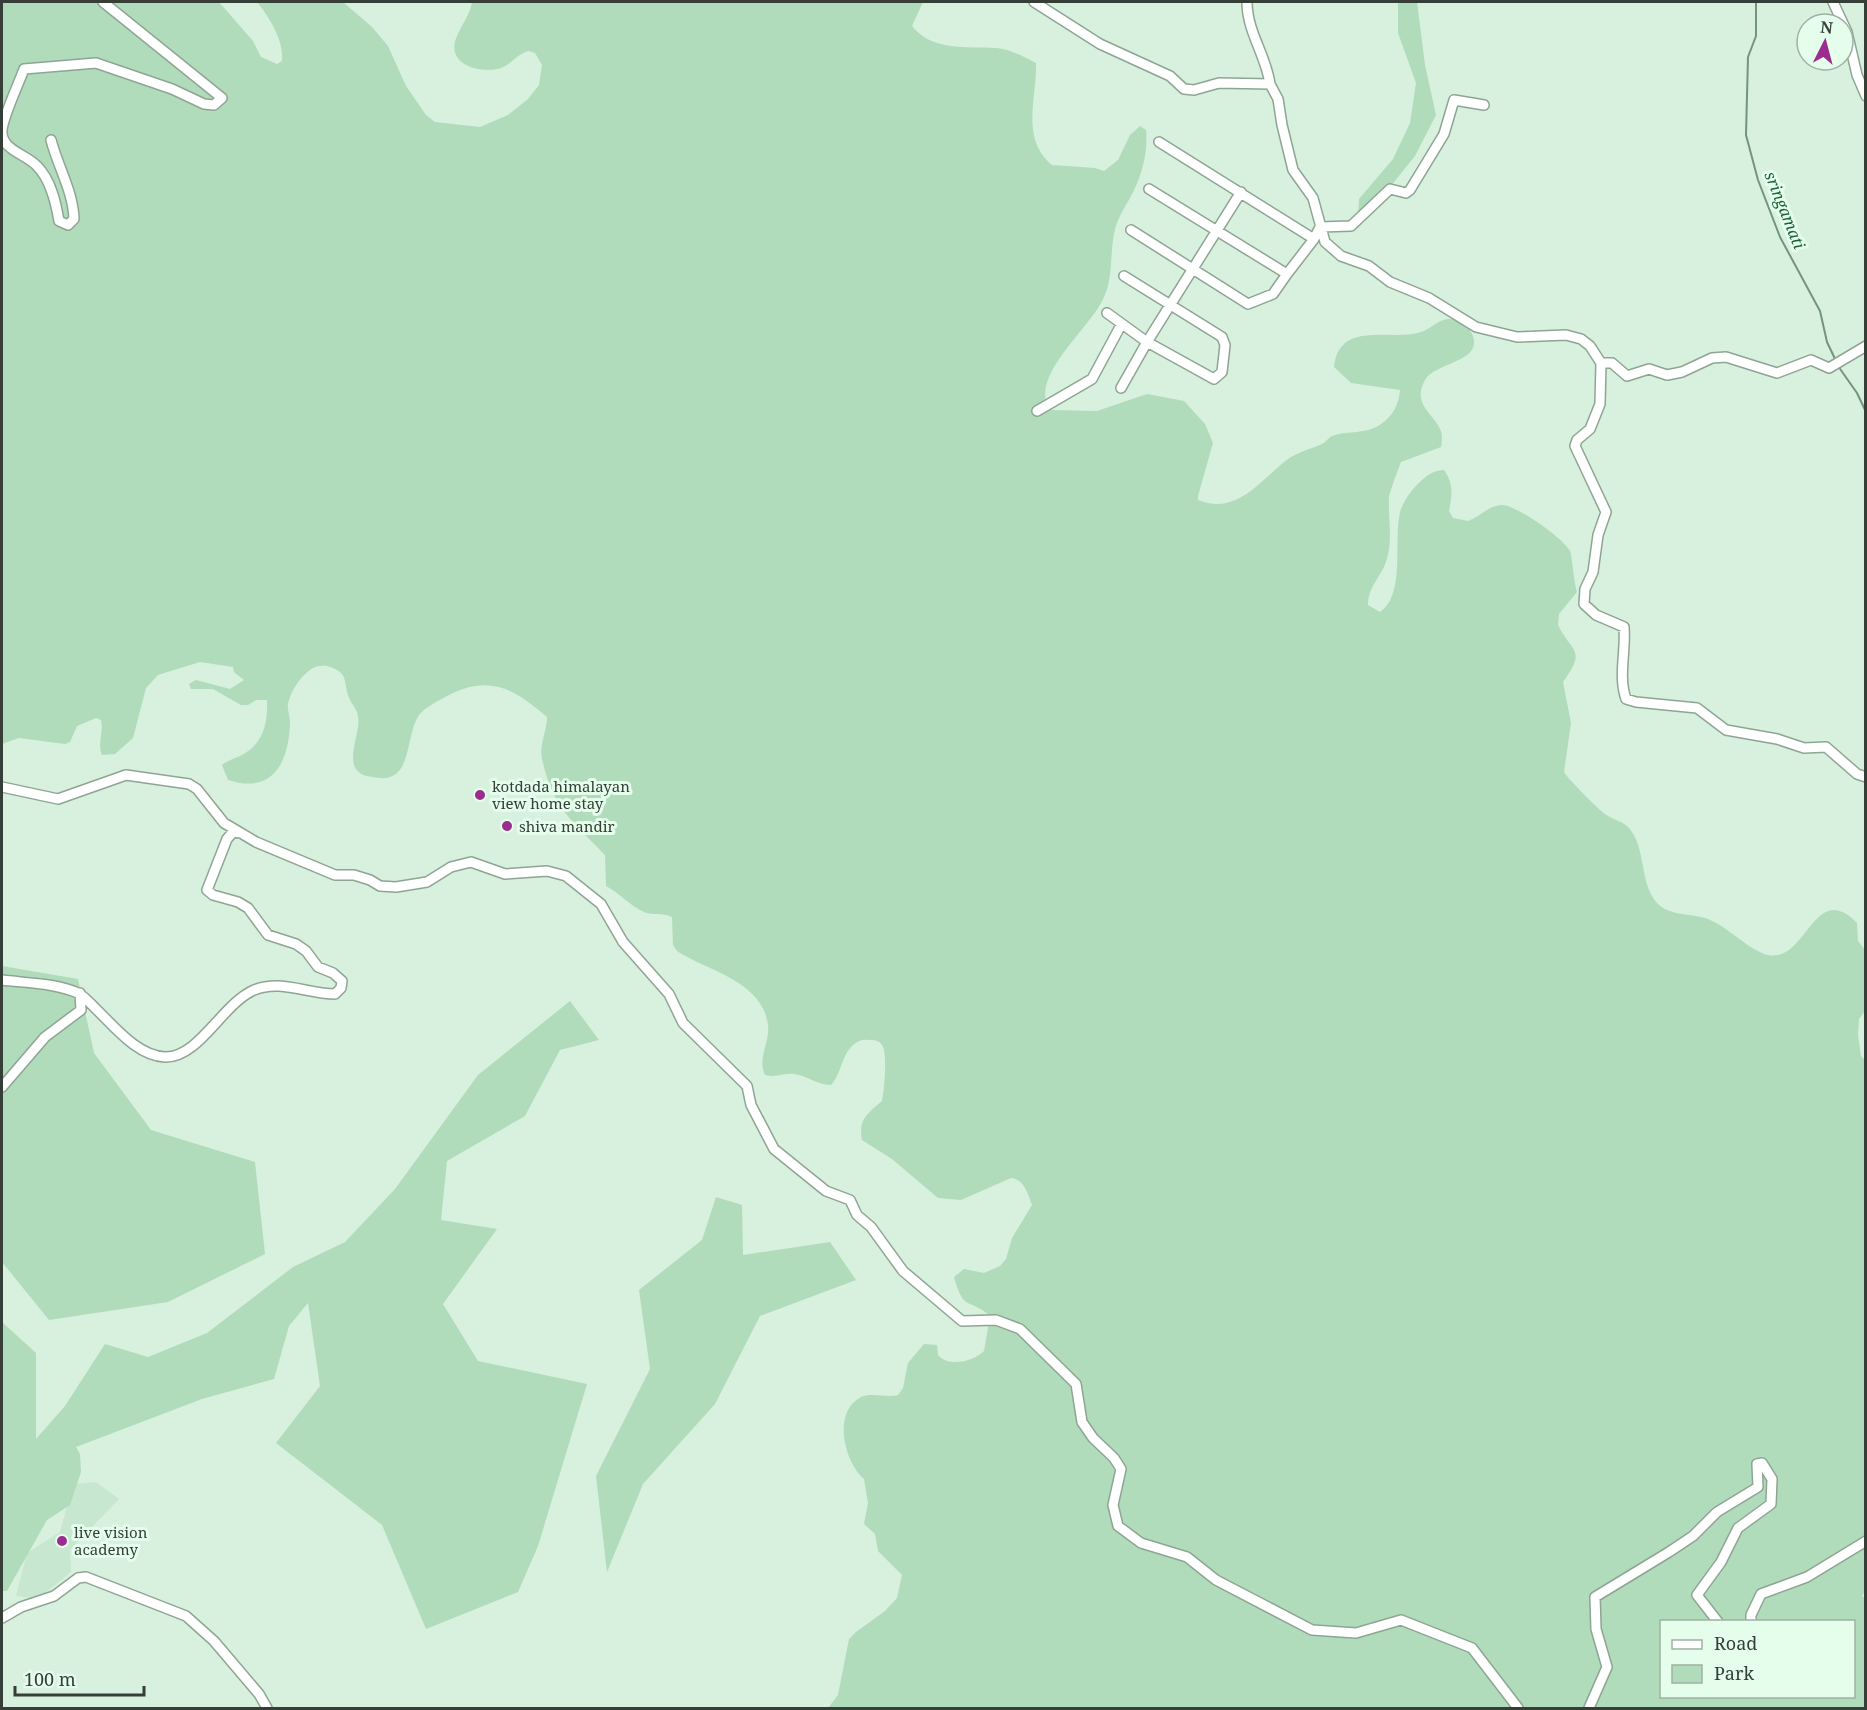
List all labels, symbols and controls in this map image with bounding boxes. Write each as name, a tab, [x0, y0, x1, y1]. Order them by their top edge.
north arrow	[1795, 12, 1855, 72]
text: N	[1819, 15, 1834, 39]
water label: sringamati	[1759, 168, 1811, 252]
place label: kotdada himalayan view home stay	[492, 776, 630, 813]
marker: kotdada himalayan view home stay	[473, 788, 487, 802]
place label: shiva mandir	[519, 816, 615, 836]
marker: shiva mandir	[500, 819, 514, 833]
place label: live vision academy	[74, 1522, 148, 1559]
marker: live vision academy	[55, 1534, 69, 1548]
legend	[1660, 1620, 1855, 1698]
text: Road	[1714, 1631, 1757, 1655]
scale bar	[15, 1659, 144, 1697]
text: Park	[1714, 1661, 1754, 1685]
text: 100 m	[24, 1667, 76, 1691]

